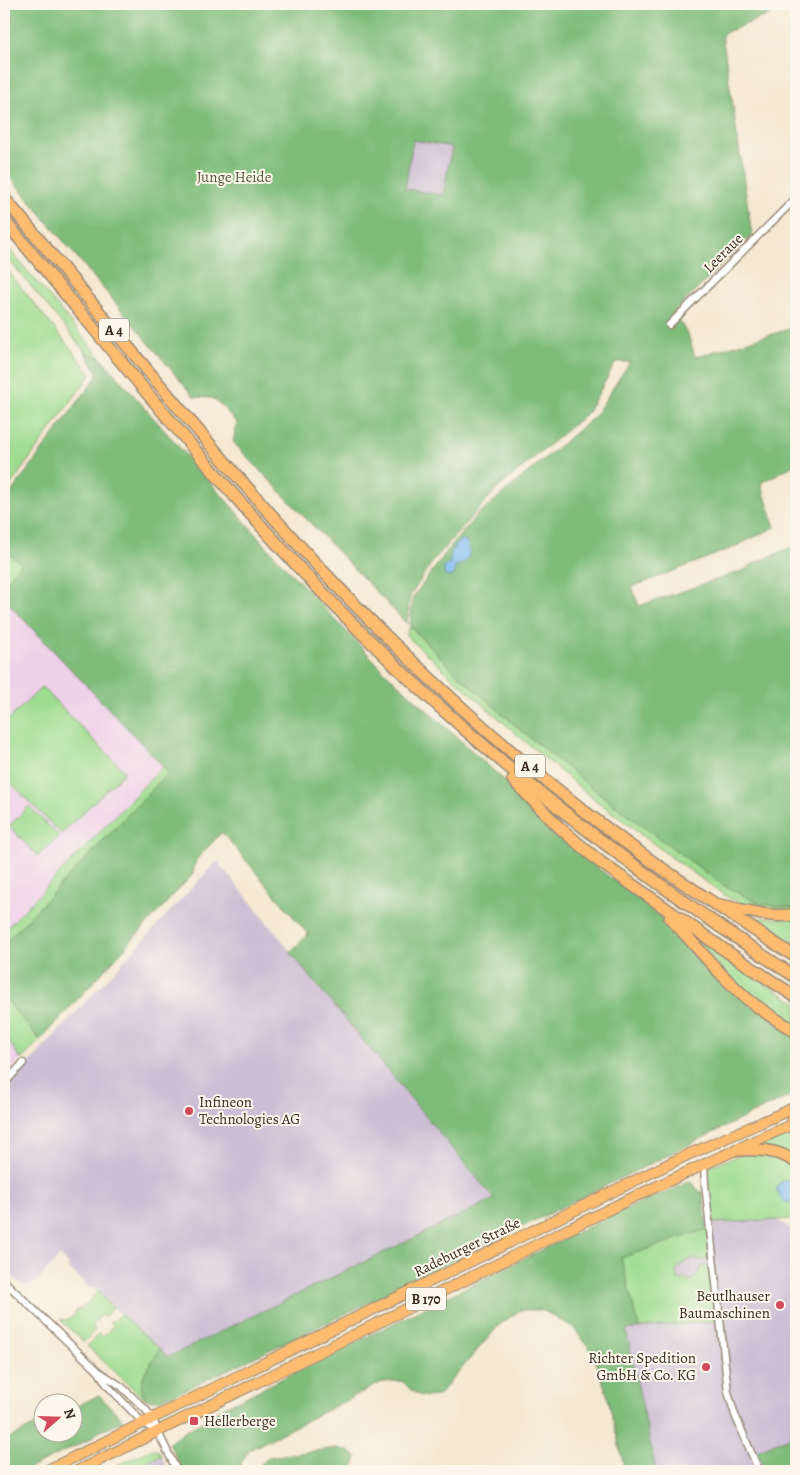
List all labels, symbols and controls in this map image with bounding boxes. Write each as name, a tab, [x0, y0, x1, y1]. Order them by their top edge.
park label: Junge Heide	[197, 167, 272, 187]
street label: Leeraue	[699, 229, 747, 277]
road number: A 4	[99, 318, 129, 342]
road number: A 4	[515, 754, 545, 778]
place label: Infineon Technologies AG	[199, 1092, 300, 1129]
marker: Infineon Technologies AG	[183, 1105, 195, 1117]
street label: Radeburger Straße	[410, 1212, 524, 1281]
place label: Beutlhauser Baumaschinen	[679, 1286, 770, 1323]
road number: B 170	[406, 1288, 446, 1310]
marker: Beutlhauser Baumaschinen	[774, 1299, 786, 1311]
place label: Richter Spedition GmbH & Co. KG	[588, 1348, 696, 1385]
marker: Richter Spedition GmbH & Co. KG	[700, 1361, 712, 1373]
north arrow	[32, 1392, 82, 1442]
text: N	[59, 1406, 80, 1422]
place label: Hellerberge	[204, 1411, 276, 1431]
marker: Hellerberge	[188, 1415, 200, 1427]

